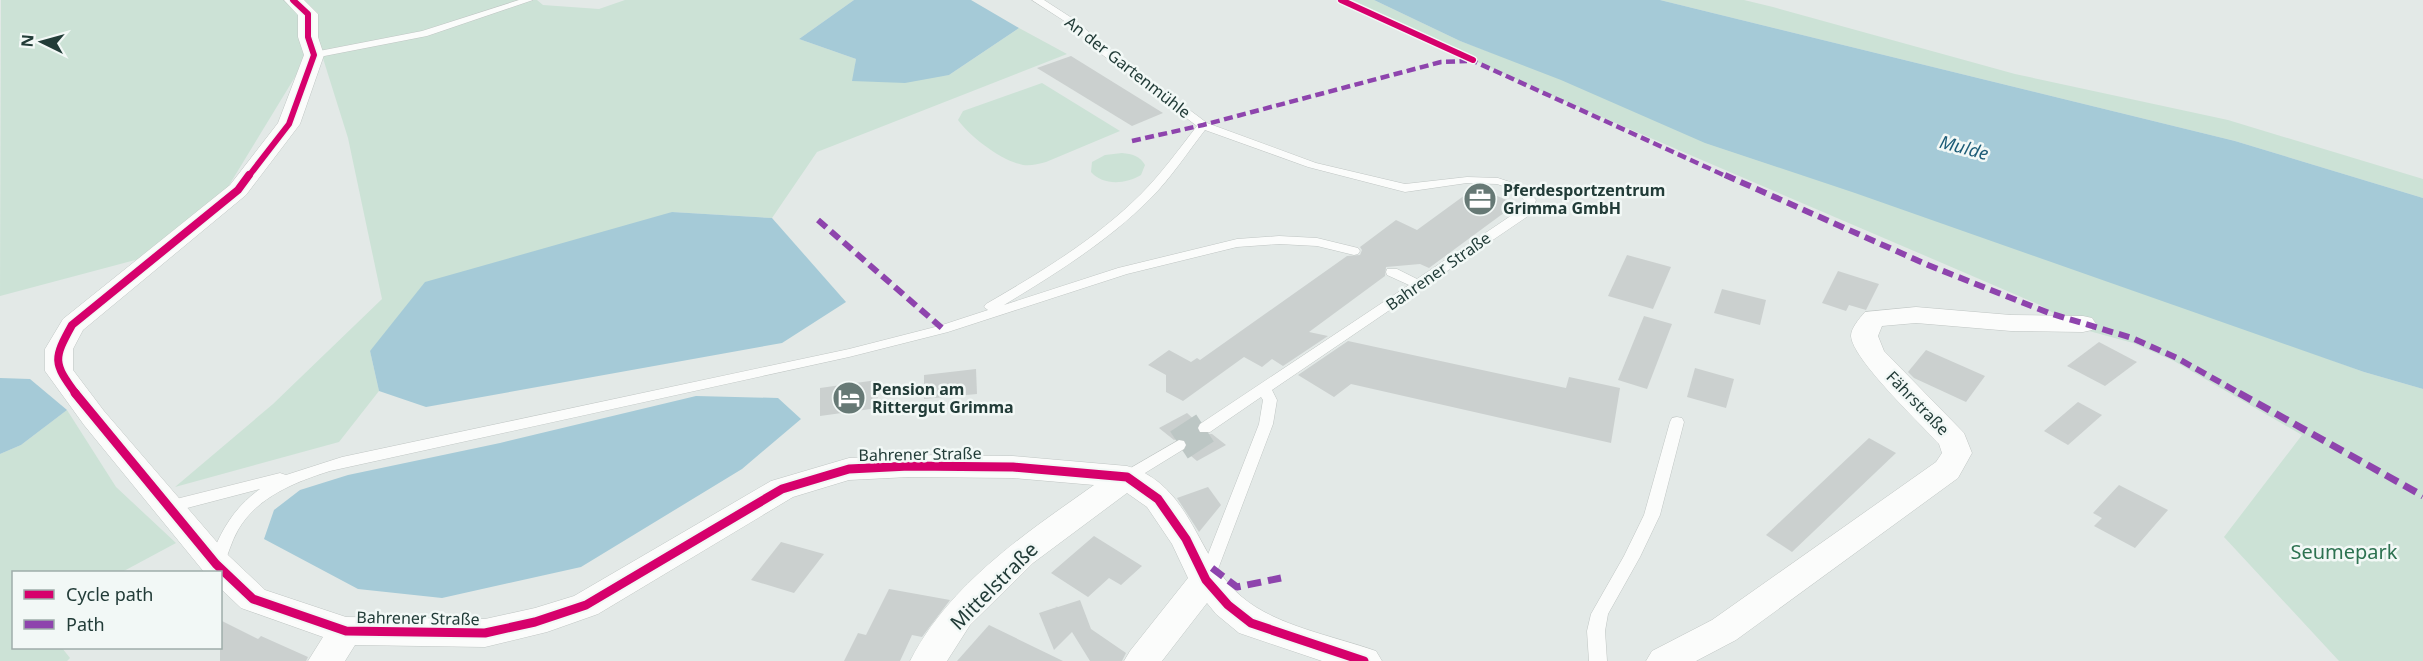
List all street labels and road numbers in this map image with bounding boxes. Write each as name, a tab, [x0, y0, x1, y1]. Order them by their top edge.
street label: An der Gartenmühle	[1061, 11, 1195, 123]
street label: Bahrener Straße	[1381, 227, 1495, 315]
street label: Fährstraße	[1882, 366, 1954, 440]
street label: Bahrener Straße	[858, 442, 982, 466]
street label: Mittelstraße	[944, 536, 1043, 635]
street label: Bahrener Straße	[356, 606, 480, 630]

